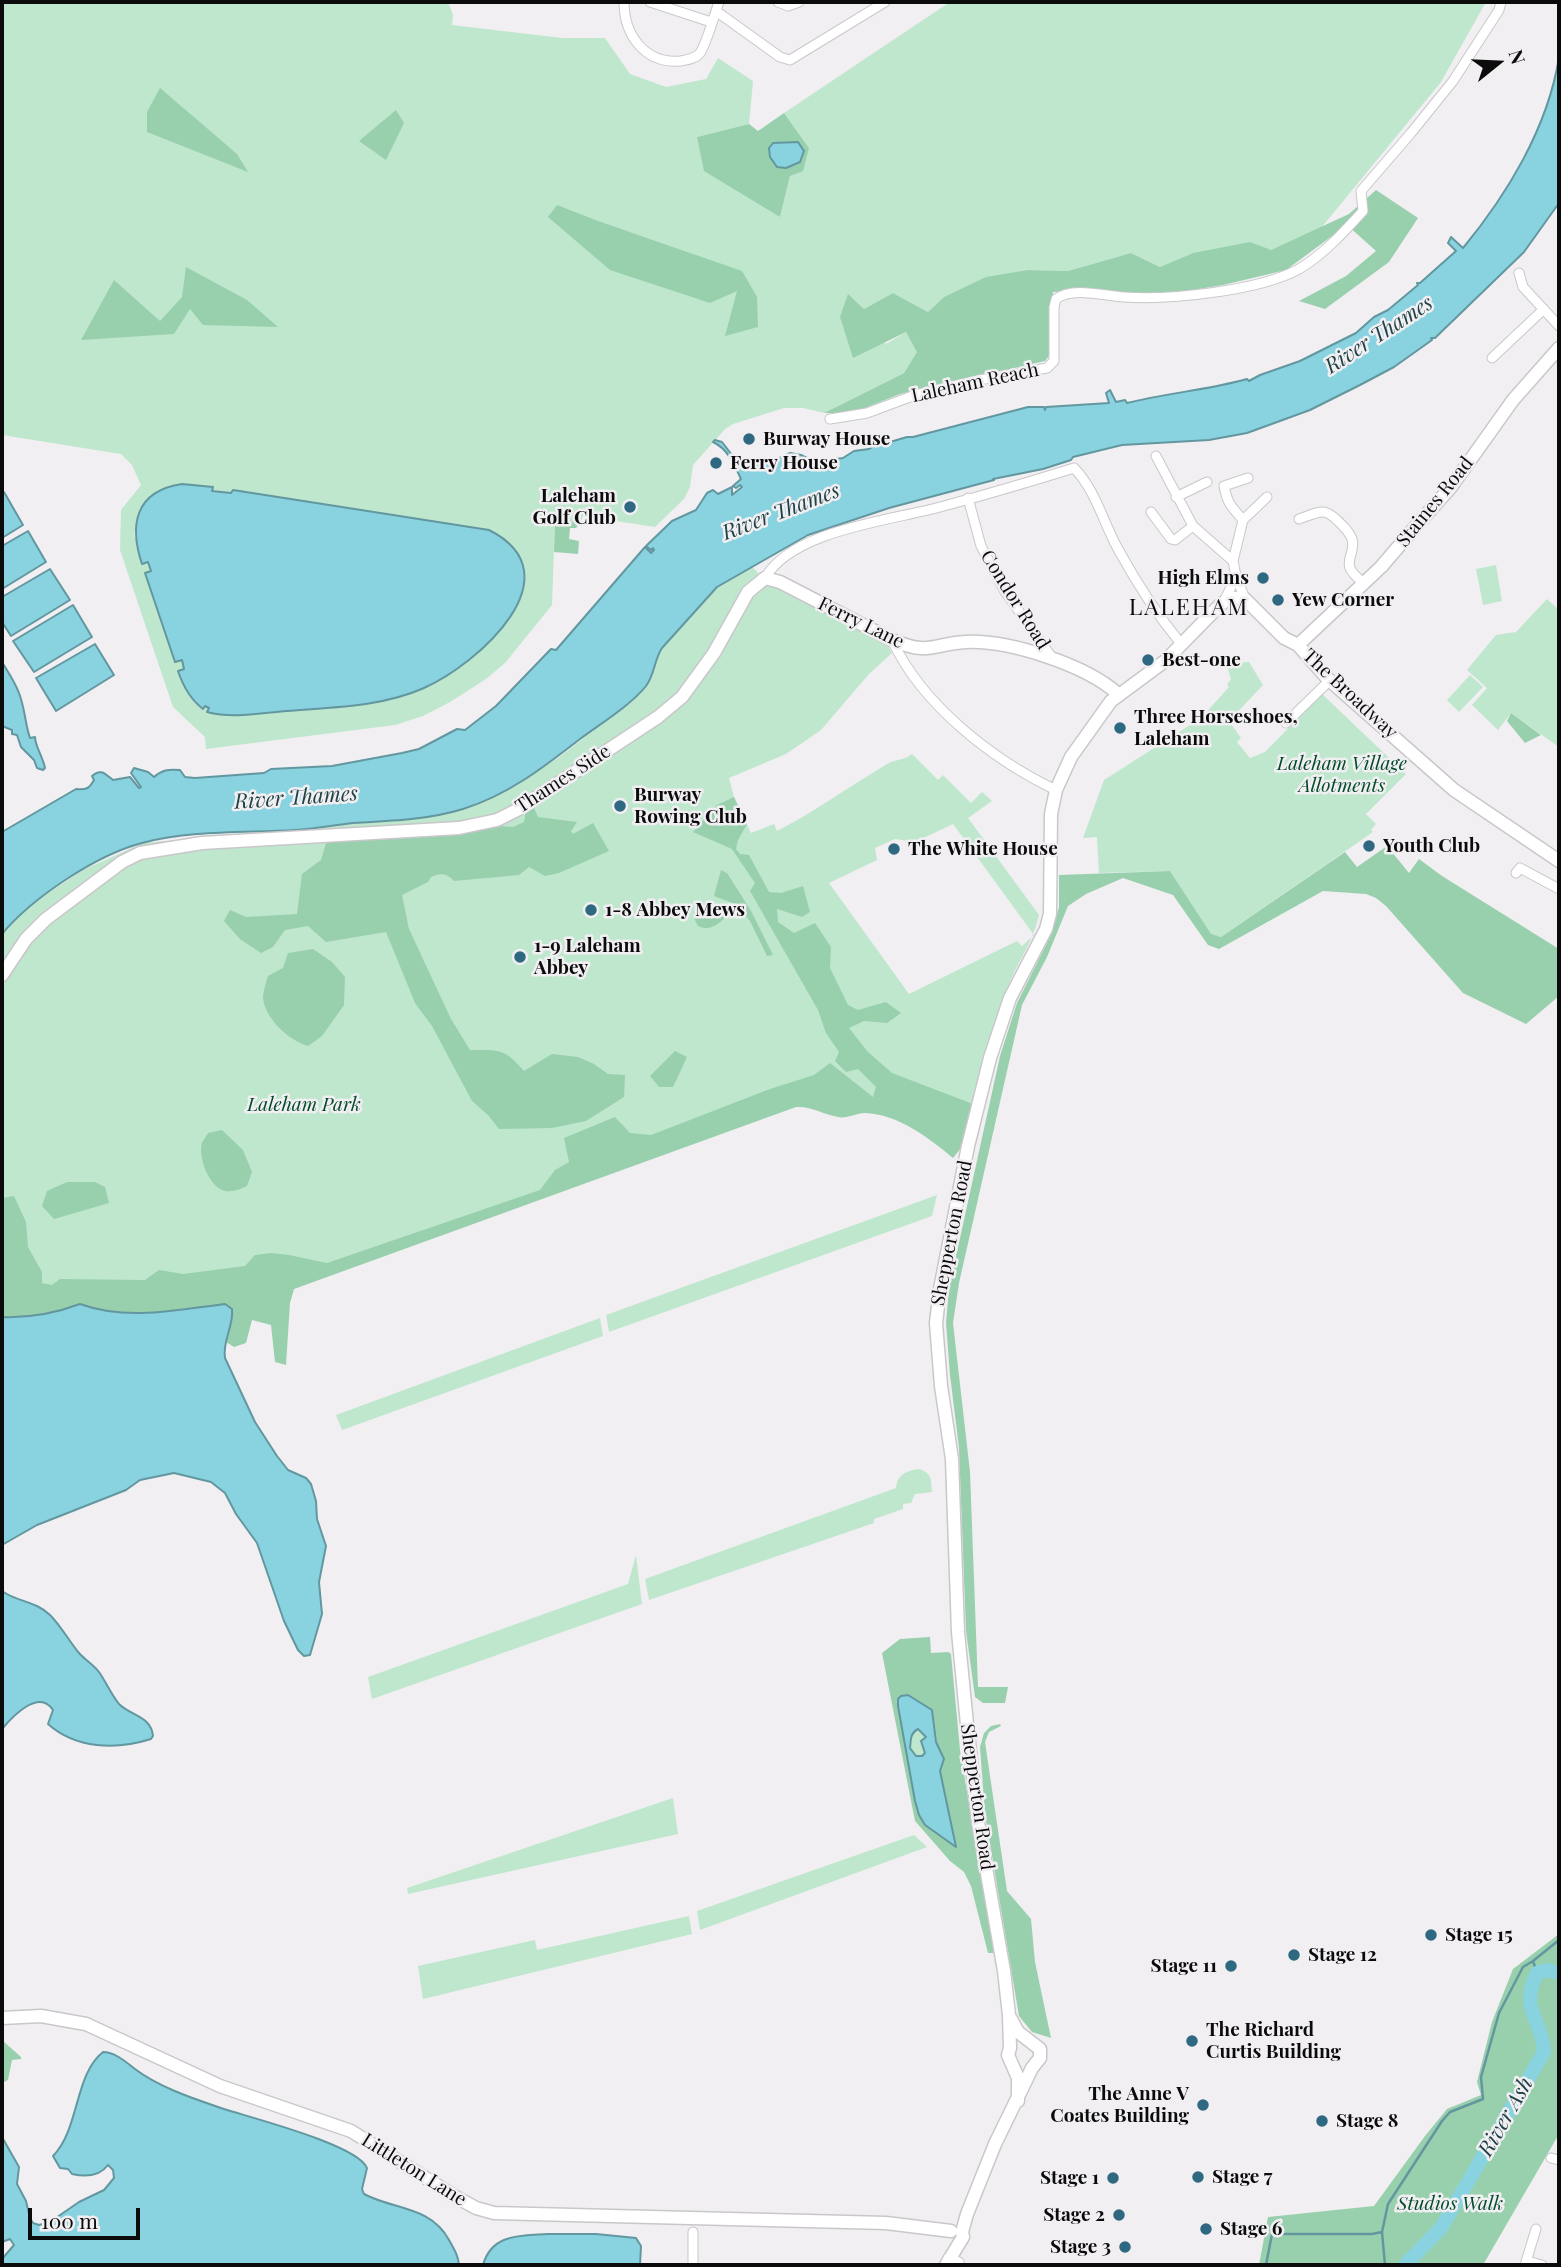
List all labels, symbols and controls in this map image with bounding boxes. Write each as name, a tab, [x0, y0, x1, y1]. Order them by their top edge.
north arrow	[1463, 28, 1533, 98]
text: N	[1503, 46, 1532, 67]
water label: River Thames	[1320, 291, 1438, 379]
street label: Laleham Reach	[909, 358, 1041, 408]
place label: Burway House	[763, 428, 890, 450]
marker: Burway House	[741, 431, 757, 447]
place label: Ferry House	[730, 452, 838, 474]
street label: Staines Road	[1392, 452, 1478, 552]
marker: Ferry House	[708, 455, 724, 471]
water label: River Thames	[719, 478, 843, 546]
place label: Laleham Golf Club	[533, 485, 616, 529]
marker: Laleham Golf Club	[622, 499, 638, 515]
street label: Condor Road	[975, 546, 1055, 654]
place label: High Elms	[1157, 567, 1249, 589]
marker: High Elms	[1255, 570, 1271, 586]
place label: Yew Corner	[1292, 589, 1394, 611]
street label: Ferry Lane	[814, 592, 908, 654]
marker: Yew Corner	[1270, 592, 1286, 608]
district label: LALEHAM	[1130, 594, 1248, 622]
street label: The Broadway	[1298, 644, 1402, 744]
place label: Best-one	[1162, 649, 1241, 671]
marker: Best-one	[1140, 652, 1156, 668]
place label: Three Horseshoes, Laleham	[1134, 706, 1298, 750]
marker: Three Horseshoes, Laleham	[1112, 720, 1128, 736]
street label: Thames Side	[511, 740, 615, 818]
park label: Laleham Village Allotments	[1277, 753, 1407, 797]
water label: River Thames	[233, 781, 359, 815]
place label: Burway Rowing Club	[634, 784, 747, 828]
marker: Burway Rowing Club	[612, 798, 628, 814]
place label: Youth Club	[1383, 835, 1480, 857]
place label: The White House	[908, 838, 1058, 860]
marker: Youth Club	[1361, 838, 1377, 854]
marker: The White House	[886, 841, 902, 857]
place label: 1-8 Abbey Mews	[605, 899, 745, 921]
marker: 1-8 Abbey Mews	[583, 902, 599, 918]
place label: 1-9 Laleham Abbey	[534, 935, 641, 979]
marker: 1-9 Laleham Abbey	[512, 949, 528, 965]
park label: Laleham Park	[247, 1094, 361, 1116]
street label: Shepperton Road	[927, 1158, 977, 1308]
street label: Shepperton Road	[955, 1722, 999, 1872]
place label: Stage 15	[1445, 1924, 1513, 1946]
marker: Stage 15	[1423, 1927, 1439, 1943]
place label: Stage 12	[1308, 1944, 1377, 1966]
marker: Stage 12	[1286, 1947, 1302, 1963]
place label: Stage 11	[1151, 1955, 1217, 1977]
marker: Stage 11	[1223, 1958, 1239, 1974]
place label: The Richard Curtis Building	[1206, 2019, 1341, 2063]
marker: The Richard Curtis Building	[1184, 2033, 1200, 2049]
water label: River Ash	[1473, 2073, 1539, 2161]
place label: The Anne V Coates Building	[1050, 2083, 1189, 2127]
marker: The Anne V Coates Building	[1195, 2097, 1211, 2113]
place label: Stage 8	[1336, 2110, 1398, 2132]
marker: Stage 8	[1314, 2113, 1330, 2129]
street label: Littleton Lane	[357, 2129, 471, 2211]
place label: Stage 7	[1212, 2166, 1272, 2188]
place label: Stage 1	[1040, 2167, 1099, 2189]
marker: Stage 7	[1190, 2169, 1206, 2185]
marker: Stage 1	[1105, 2170, 1121, 2186]
park label: Studios Walk	[1397, 2193, 1503, 2215]
scale bar	[32, 2194, 144, 2238]
place label: Stage 2	[1043, 2204, 1105, 2226]
text: 100 m	[41, 2206, 98, 2234]
marker: Stage 2	[1111, 2207, 1127, 2223]
place label: Stage 6	[1220, 2218, 1282, 2240]
marker: Stage 6	[1198, 2221, 1214, 2237]
place label: Stage 3	[1050, 2236, 1111, 2258]
marker: Stage 3	[1117, 2239, 1133, 2255]

